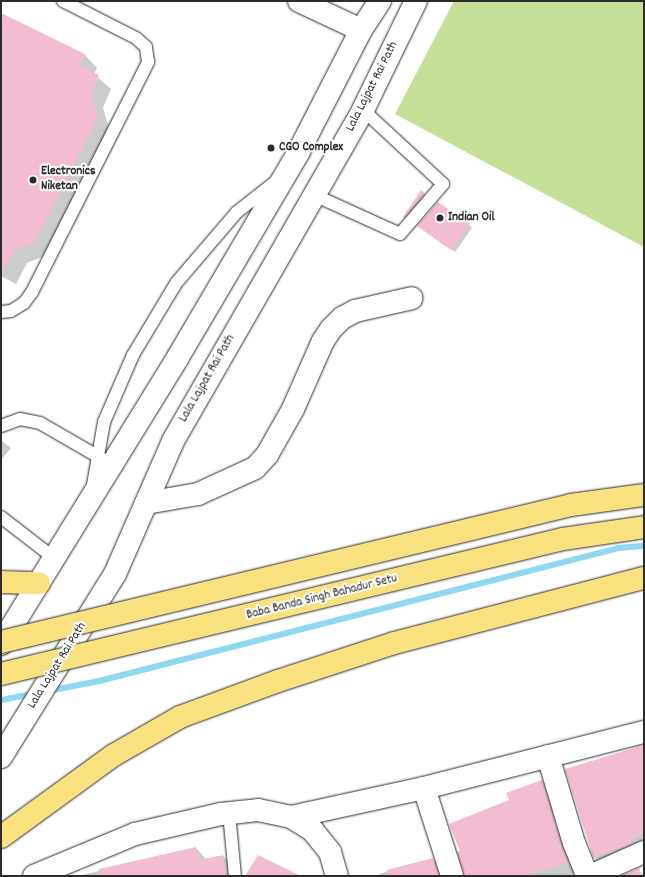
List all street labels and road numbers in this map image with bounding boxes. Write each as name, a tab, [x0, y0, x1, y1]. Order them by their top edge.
street label: Lala Lajpat Rai Path	[344, 39, 402, 135]
street label: Lala Lajpat Rai Path	[177, 332, 239, 426]
street label: Baba Banda Singh Bahadur Setu	[245, 572, 399, 624]
street label: Lala Lajpat Rai Path	[25, 620, 91, 712]

